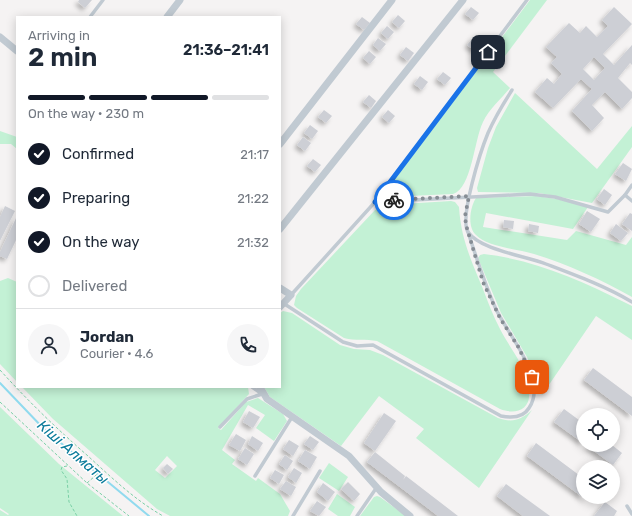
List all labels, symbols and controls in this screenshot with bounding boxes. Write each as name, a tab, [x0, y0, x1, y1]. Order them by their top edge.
text: Arriving in	[28, 28, 90, 43]
pin	[471, 35, 505, 69]
text: 21:36–21:41	[183, 41, 269, 59]
icon: home	[477, 41, 499, 63]
text: 2 min	[28, 42, 97, 73]
text: On the way · 230 m	[28, 106, 144, 121]
icon: check	[28, 143, 50, 165]
text: Confirmed	[62, 145, 134, 163]
text: 21:17	[240, 147, 269, 162]
courier	[374, 180, 414, 220]
icon: check	[28, 187, 50, 209]
text: Preparing	[62, 189, 130, 207]
icon: bike	[383, 189, 405, 211]
text: 21:22	[237, 191, 269, 206]
icon: check	[28, 231, 50, 253]
text: On the way	[62, 233, 140, 251]
text: 21:32	[237, 235, 269, 250]
text: Delivered	[62, 277, 127, 295]
button: person	[28, 324, 70, 366]
button: phone	[227, 324, 269, 366]
text: Jordan	[80, 328, 134, 346]
text: Courier · 4.6	[80, 346, 153, 361]
pin	[515, 360, 549, 394]
icon: bag	[521, 366, 543, 388]
map controls	[576, 408, 620, 504]
button: locate	[576, 408, 620, 452]
water label: Кіші Алматы	[34, 416, 113, 488]
button: layers	[576, 460, 620, 504]

